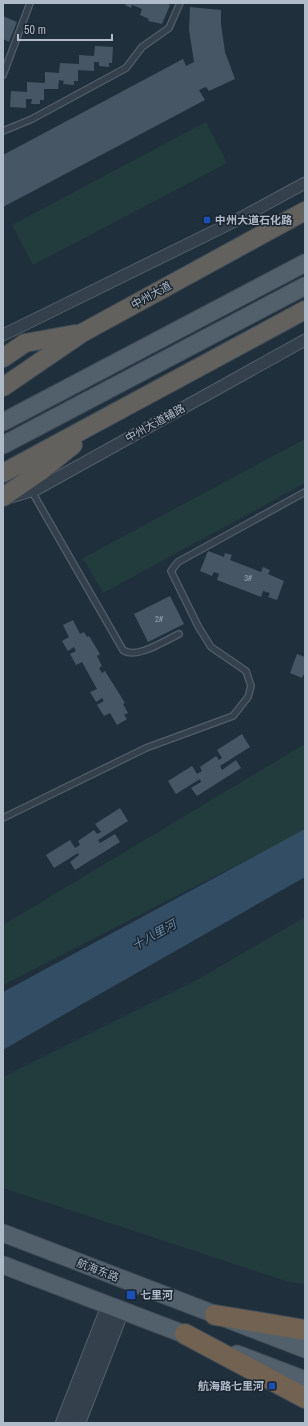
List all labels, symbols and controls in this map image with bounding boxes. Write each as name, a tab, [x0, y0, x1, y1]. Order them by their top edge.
scale bar	[18, 16, 112, 42]
text: 50 m	[24, 22, 46, 38]
place label: 中州大道石化路	[215, 213, 293, 227]
marker: 中州大道石化路	[202, 215, 212, 225]
street label: 中州大道	[128, 278, 174, 312]
street label: 中州大道辅路	[123, 401, 187, 445]
house number: 3#	[244, 572, 252, 584]
house number: 2#	[155, 613, 163, 625]
water label: 十八里河	[129, 915, 181, 954]
street label: 航海东路	[75, 1256, 121, 1284]
place label: 七里河	[140, 1288, 173, 1302]
marker: 七里河	[125, 1289, 137, 1301]
place label: 航海路七里河	[198, 1379, 264, 1393]
marker: 航海路七里河	[267, 1381, 277, 1391]

